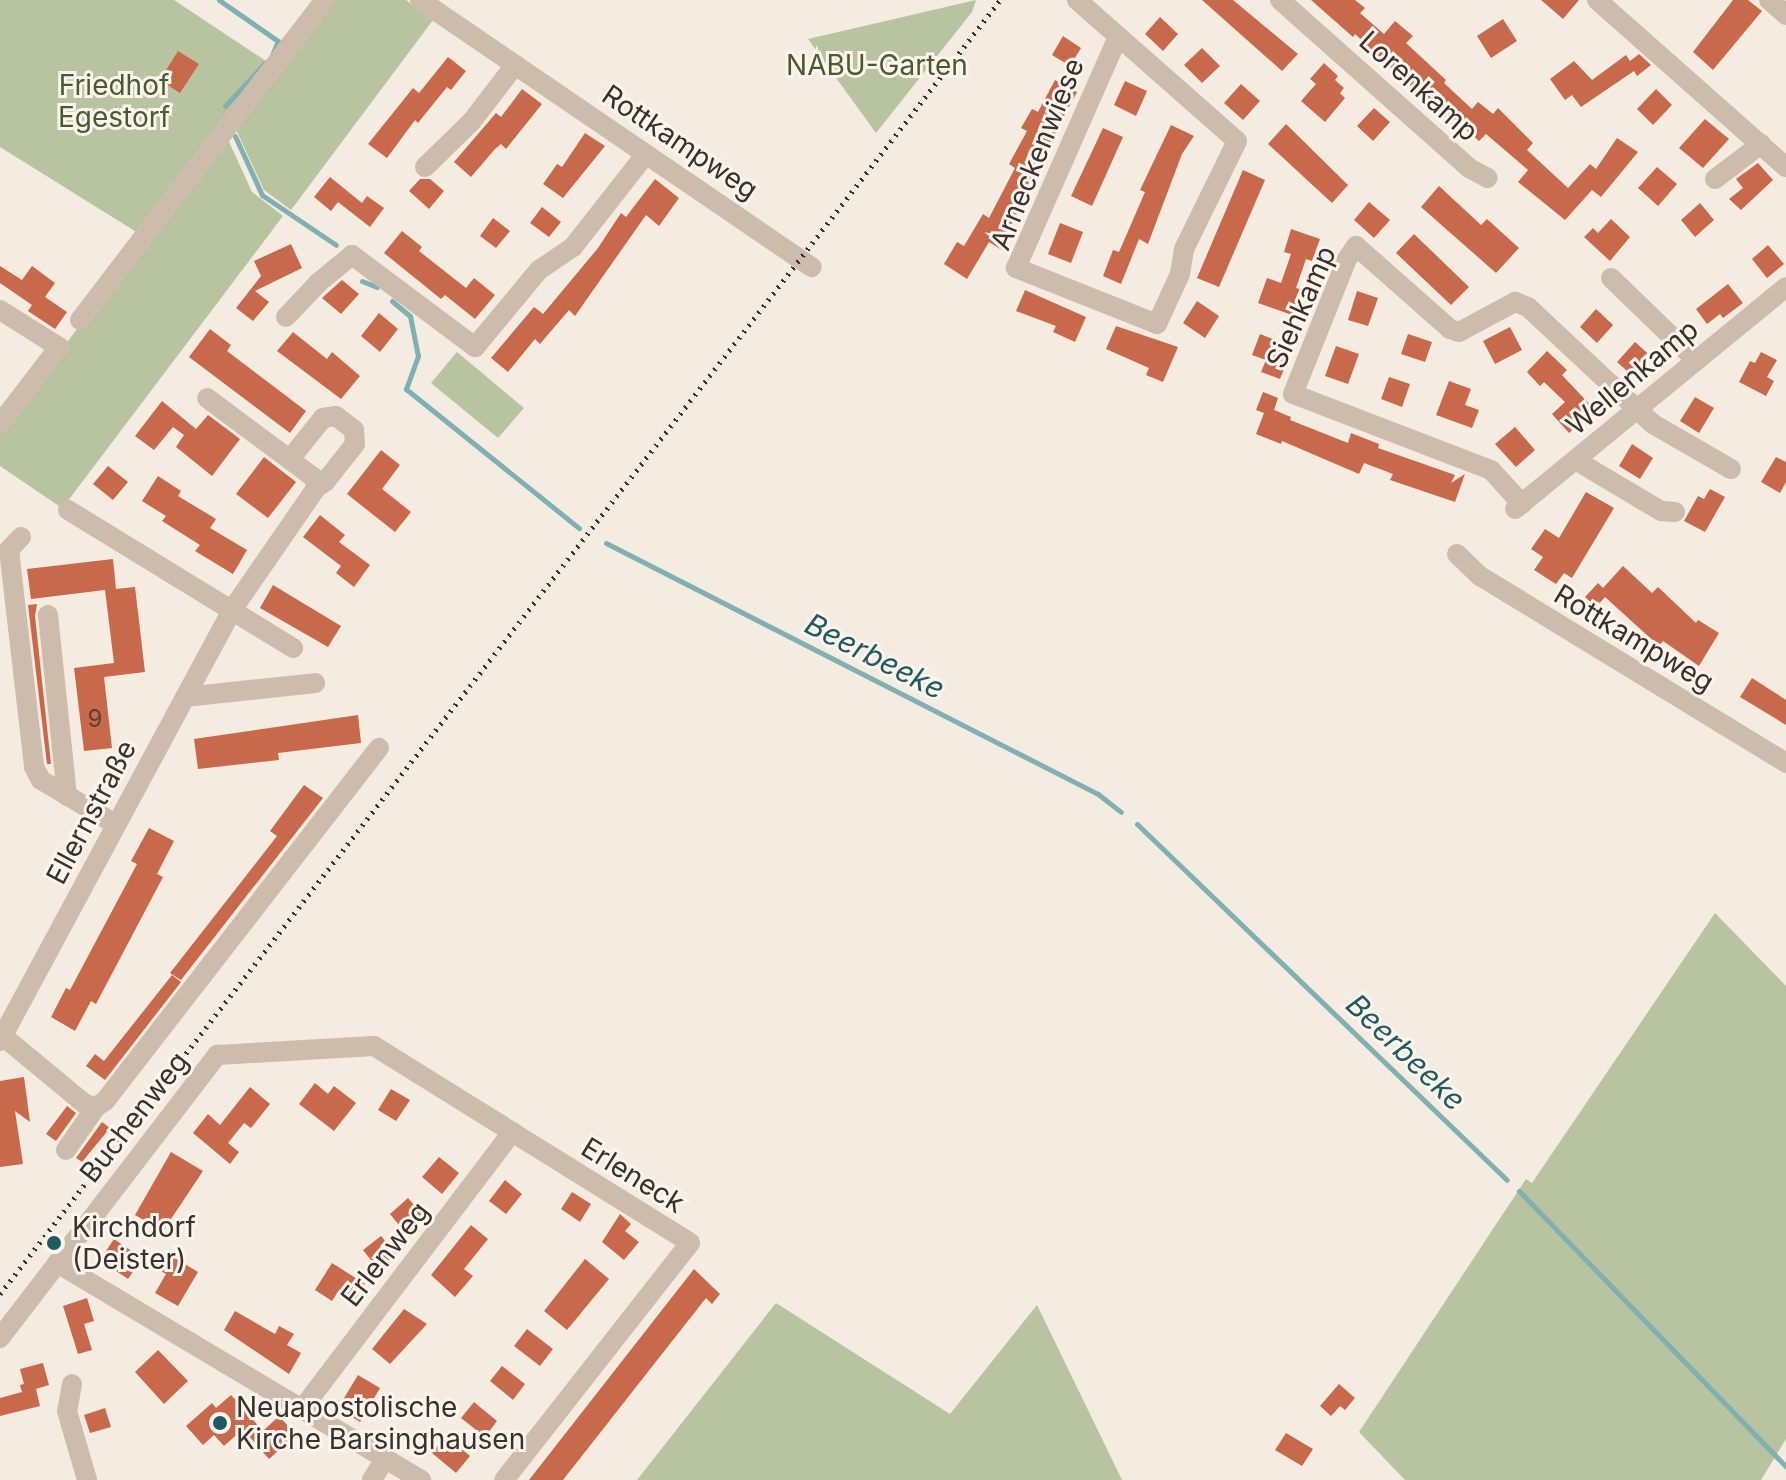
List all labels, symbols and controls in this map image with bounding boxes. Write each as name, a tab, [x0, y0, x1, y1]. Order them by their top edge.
street label: Lorenkamp	[1353, 24, 1485, 148]
park label: NABU-Garten	[786, 48, 968, 82]
street label: Arneckenwiese	[983, 53, 1091, 255]
park label: Friedhof Egestorf	[58, 68, 170, 134]
street label: Rottkampweg	[596, 78, 764, 206]
street label: Siehkamp	[1259, 241, 1343, 373]
street label: Wellenkamp	[1559, 312, 1705, 442]
street label: Rottkampweg	[1548, 577, 1720, 699]
water label: Beerbeeke	[799, 605, 951, 707]
house number: 9	[88, 705, 102, 733]
street label: Ellernstraße	[39, 734, 143, 890]
water label: Beerbeeke	[1339, 986, 1473, 1118]
street label: Buchenweg	[73, 1045, 195, 1189]
street label: Erleneck	[575, 1130, 691, 1220]
street label: Erlenweg	[334, 1195, 436, 1313]
place label: Kirchdorf (Deister)	[72, 1210, 196, 1276]
marker: Kirchdorf (Deister)	[43, 1232, 65, 1254]
place label: Neuapostolische Kirche Barsinghausen	[236, 1390, 525, 1456]
marker: Neuapostolische Kirche Barsinghausen	[211, 1414, 229, 1432]

